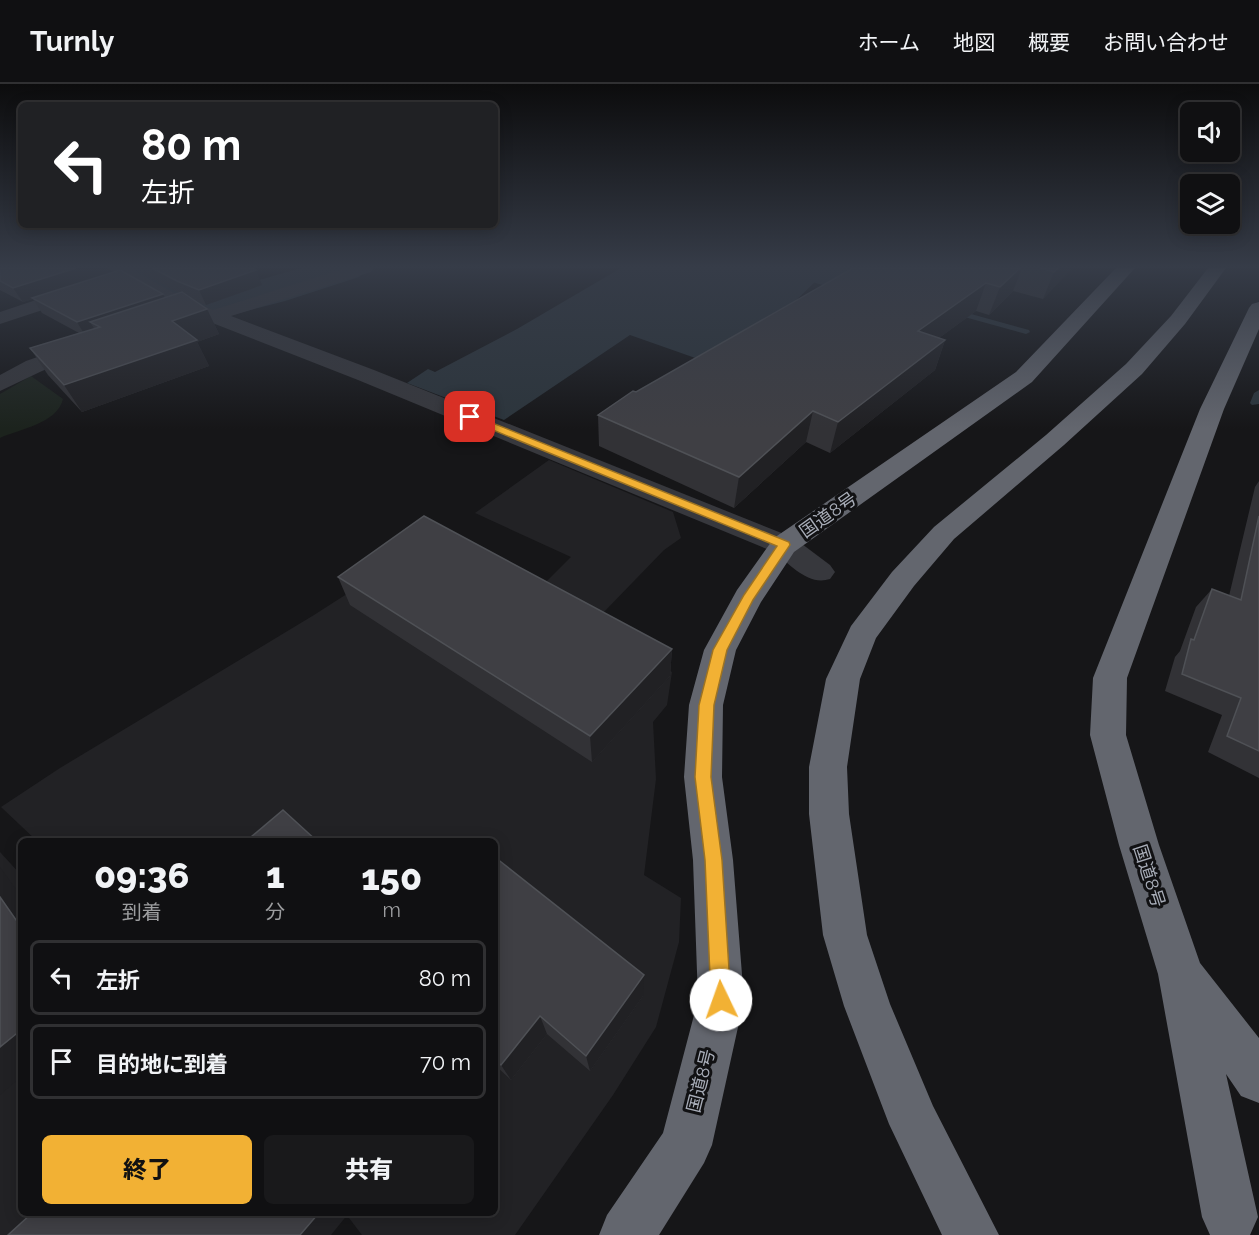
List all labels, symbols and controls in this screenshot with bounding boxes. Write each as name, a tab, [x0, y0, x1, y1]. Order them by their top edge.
text: Turnly	[30, 25, 114, 58]
text: ホーム	[858, 30, 920, 55]
text: 地図	[953, 30, 995, 55]
text: 概要	[1028, 30, 1070, 55]
text: お問い合わせ	[1103, 30, 1229, 55]
map controls	[1180, 102, 1240, 234]
button: sound	[1180, 102, 1240, 162]
text: 80 m	[141, 121, 241, 170]
icon: left	[42, 126, 120, 204]
button: layers	[1180, 174, 1240, 234]
text: 左折	[141, 177, 195, 208]
pin	[444, 391, 495, 442]
icon: arrive	[453, 400, 486, 433]
street label: 国道8号	[795, 487, 860, 542]
street label: 国道8号	[1129, 842, 1169, 910]
text: 09:36	[94, 854, 189, 896]
text: 1	[266, 854, 285, 896]
text: 150	[361, 856, 422, 898]
text: m	[382, 898, 401, 922]
text: 到着	[122, 900, 162, 924]
text: 分	[265, 900, 285, 924]
icon: left	[45, 961, 78, 994]
text: 80 m	[419, 965, 471, 991]
text: 左折	[96, 967, 140, 993]
position arrow	[689, 968, 753, 1032]
icon: arrive	[45, 1045, 78, 1078]
street label: 国道8号	[683, 1047, 719, 1115]
text: 70 m	[420, 1049, 471, 1075]
text: 目的地に到着	[96, 1051, 228, 1077]
button: 終了	[42, 1135, 252, 1204]
button: 共有	[264, 1135, 474, 1204]

